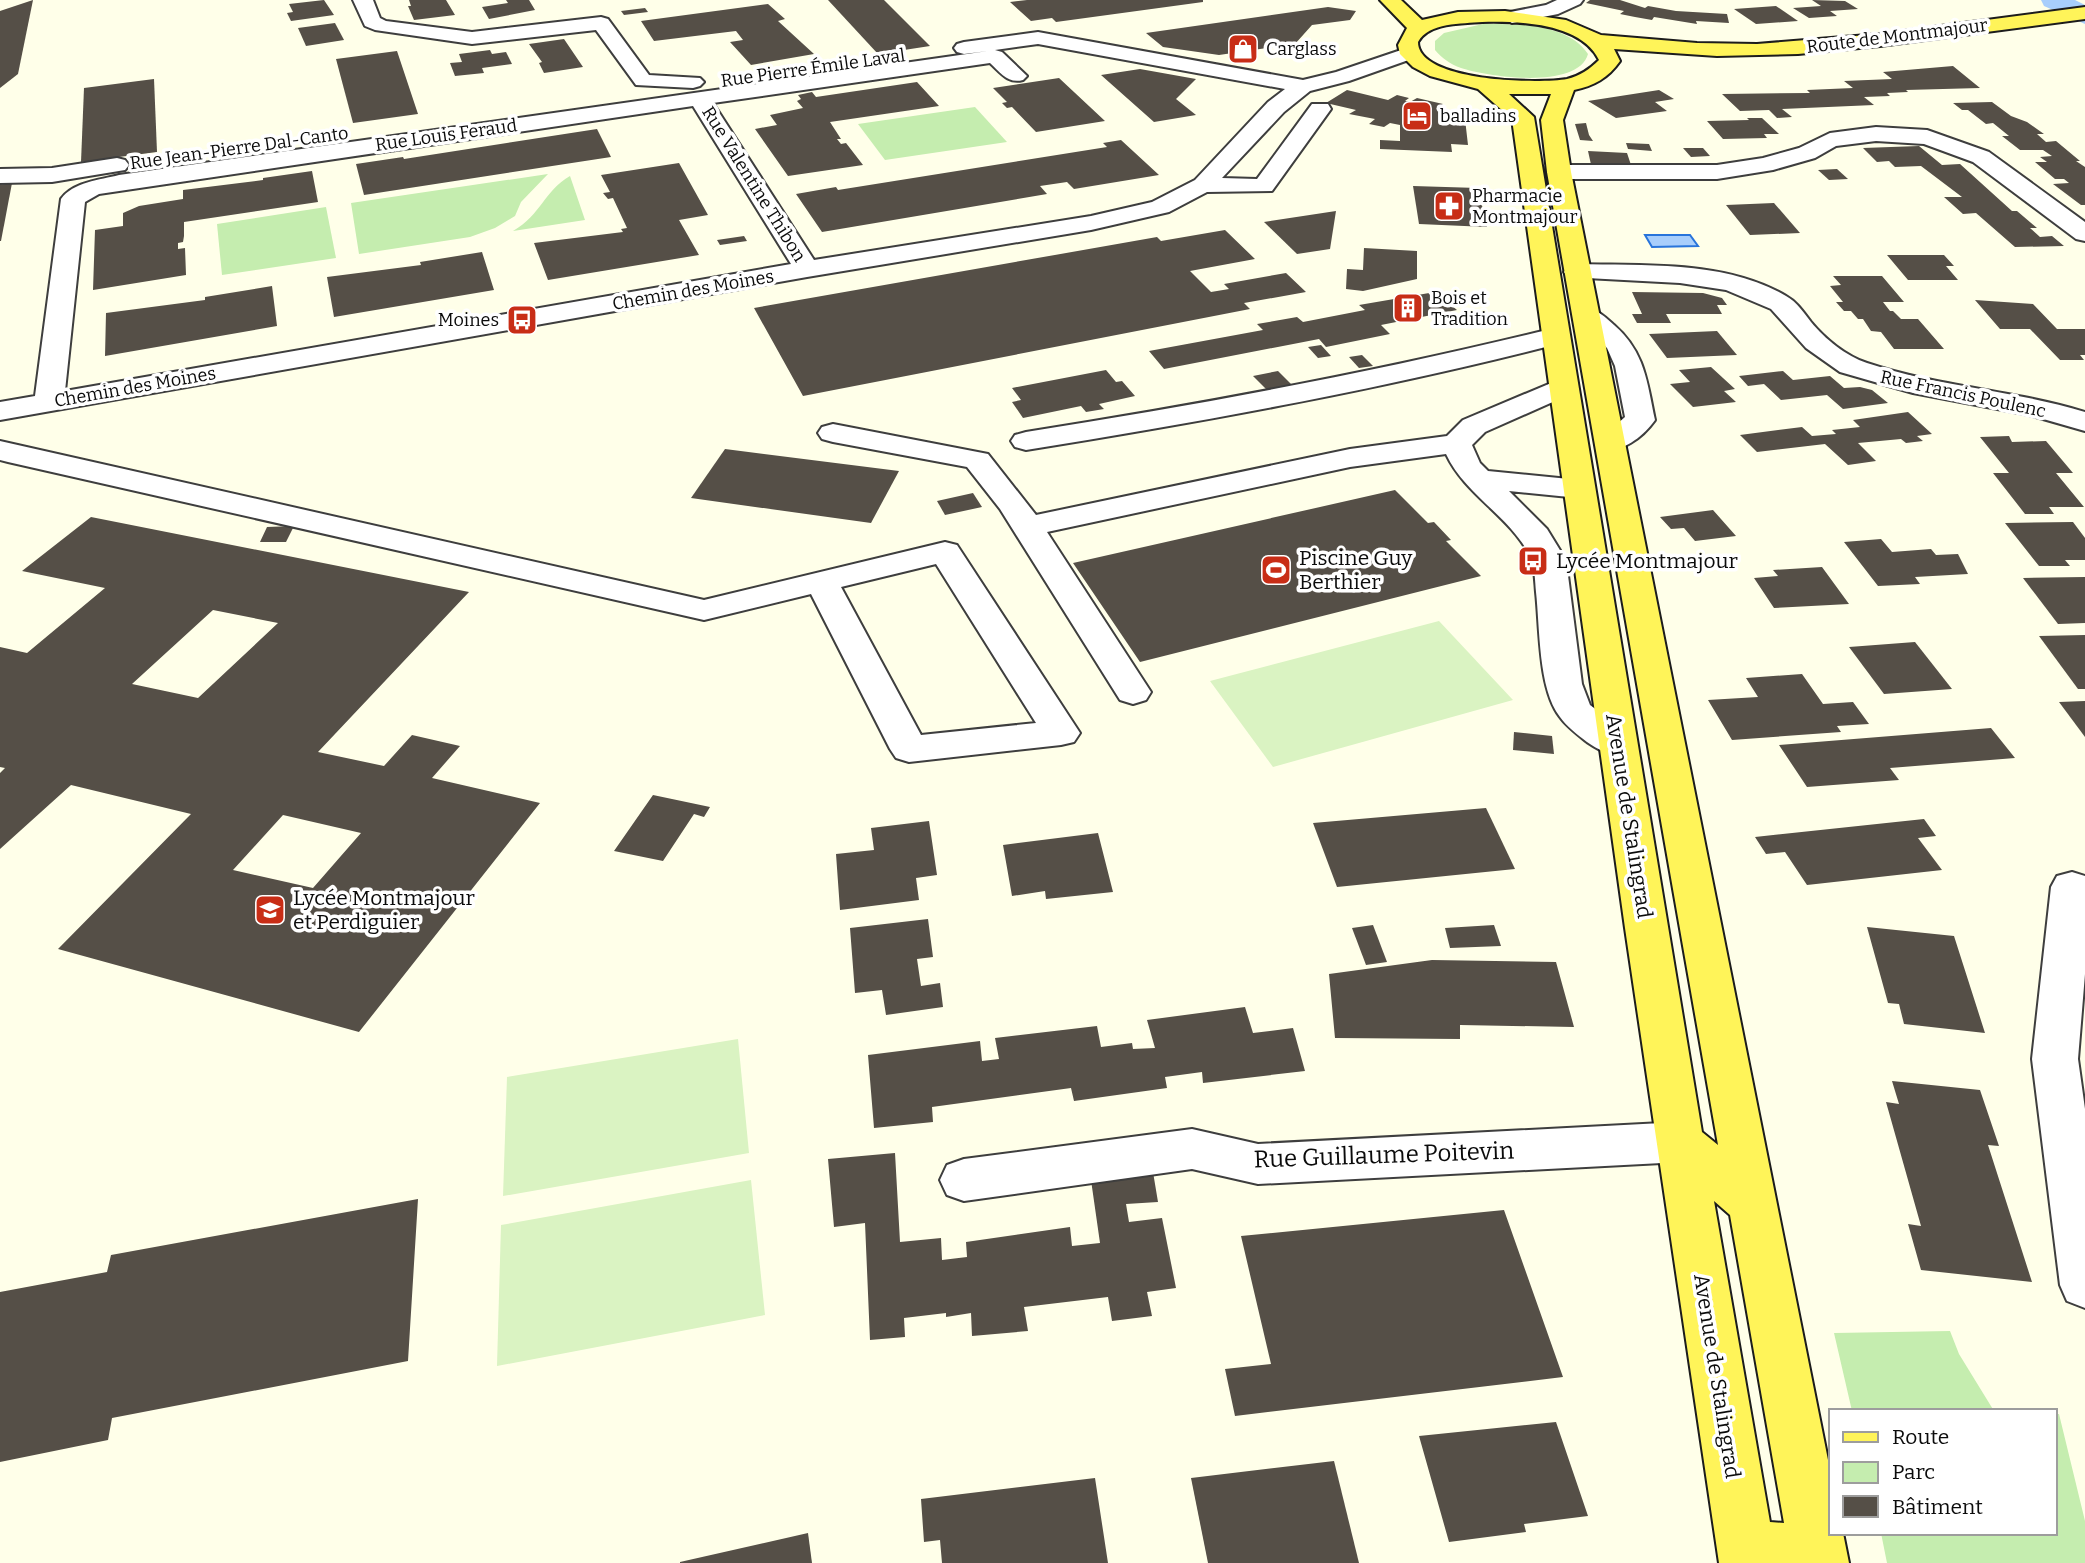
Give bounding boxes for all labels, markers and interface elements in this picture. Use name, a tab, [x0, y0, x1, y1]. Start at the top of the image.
street label: Route de Montmajour	[1805, 14, 1989, 58]
shop icon: Carglass	[1226, 32, 1260, 66]
place label: Carglass	[1266, 38, 1337, 60]
street label: Rue Pierre Émile Laval	[719, 43, 907, 92]
hotel icon: balladins	[1400, 99, 1434, 133]
street label: Rue Valentine Thibon	[697, 102, 811, 266]
place label: balladins	[1440, 105, 1516, 127]
street label: Rue Louis Feraud	[374, 114, 519, 156]
street label: Rue Jean-Pierre Dal-Canto	[128, 122, 350, 174]
place label: Pharmacie Montmajour	[1472, 185, 1577, 228]
pharmacy icon: Pharmacie Montmajour	[1432, 189, 1466, 223]
street label: Chemin des Moines	[610, 265, 776, 315]
place label: Bois et Tradition	[1431, 287, 1509, 330]
building icon: Bois et Tradition	[1391, 291, 1425, 325]
bus stop icon: Moines	[505, 303, 539, 337]
place label: Moines	[438, 309, 499, 331]
street label: Chemin des Moines	[52, 362, 218, 412]
street label: Rue Francis Poulenc	[1878, 366, 2048, 422]
bus stop icon: Lycée Montmajour	[1516, 544, 1550, 578]
place label: Piscine Guy Berthier	[1299, 545, 1413, 595]
place label: Lycée Montmajour	[1556, 548, 1738, 574]
sports icon: Piscine Guy Berthier	[1259, 553, 1293, 587]
street label: Avenue de Stalingrad	[1600, 712, 1658, 920]
place label: Lycée Montmajour et Perdiguier	[293, 885, 475, 935]
school or university icon: Lycée Montmajour et Perdiguier	[253, 893, 287, 927]
street label: Rue Guillaume Poitevin	[1253, 1136, 1515, 1174]
street label: Avenue de Stalingrad	[1688, 1272, 1746, 1480]
legend	[1829, 1409, 2057, 1535]
text: Route	[1892, 1424, 1949, 1450]
text: Parc	[1892, 1459, 1935, 1485]
text: Bâtiment	[1892, 1494, 1983, 1520]

